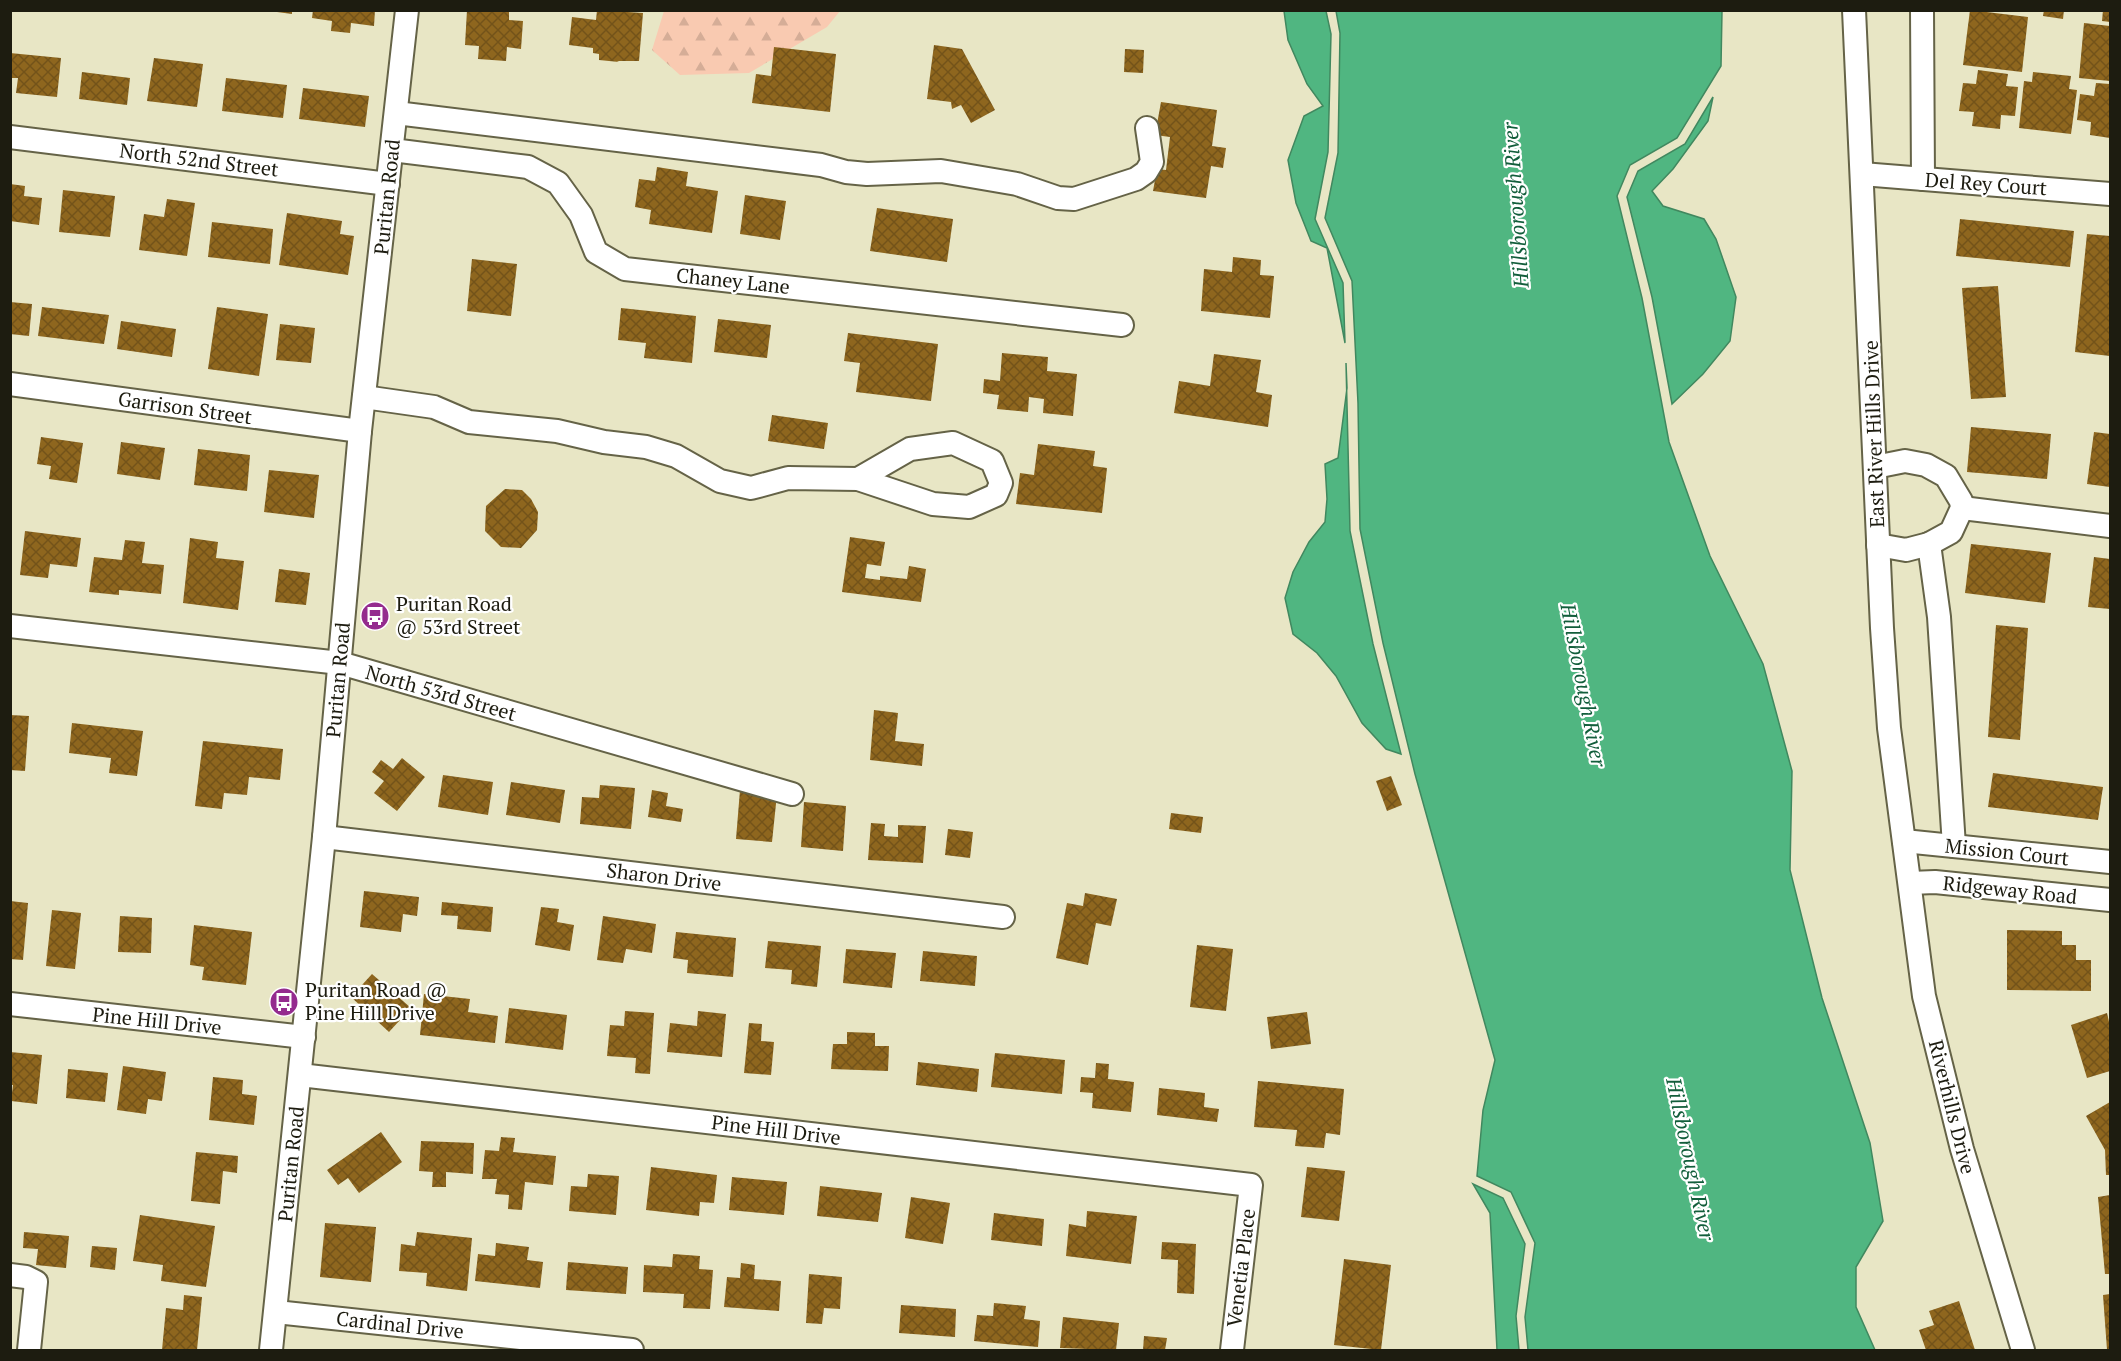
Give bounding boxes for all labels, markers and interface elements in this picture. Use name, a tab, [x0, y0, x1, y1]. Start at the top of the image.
water label: Hillsborough River	[1495, 121, 1535, 290]
street label: North 52nd Street	[118, 136, 281, 183]
street label: Puritan Road	[367, 138, 406, 256]
street label: Del Rey Court	[1924, 166, 2048, 201]
street label: Chaney Lane	[675, 261, 791, 300]
street label: East River Hills Drive	[1857, 340, 1890, 528]
street label: Garrison Street	[116, 385, 254, 430]
place label: Puritan Road @ 53rd Street	[396, 590, 521, 640]
bus stop icon: Puritan Road @ 53rd Street	[359, 600, 391, 632]
water label: Hillsborough River	[1554, 600, 1614, 770]
street label: Puritan Road	[319, 621, 356, 739]
street label: North 53rd Street	[363, 658, 520, 727]
street label: Mission Court	[1944, 832, 2071, 871]
street label: Sharon Drive	[605, 856, 723, 897]
street label: Ridgeway Road	[1942, 869, 2078, 910]
place label: Puritan Road @ Pine Hill Drive	[305, 976, 447, 1026]
bus stop icon: Puritan Road @ Pine Hill Drive	[268, 986, 300, 1018]
street label: Pine Hill Drive	[91, 1000, 223, 1041]
street label: Riverhills Drive	[1923, 1037, 1982, 1177]
water label: Hillsborough River	[1660, 1074, 1722, 1244]
street label: Puritan Road	[271, 1105, 310, 1223]
street label: Pine Hill Drive	[710, 1108, 842, 1151]
street label: Venetia Place	[1220, 1207, 1261, 1329]
street label: Cardinal Drive	[335, 1304, 465, 1345]

